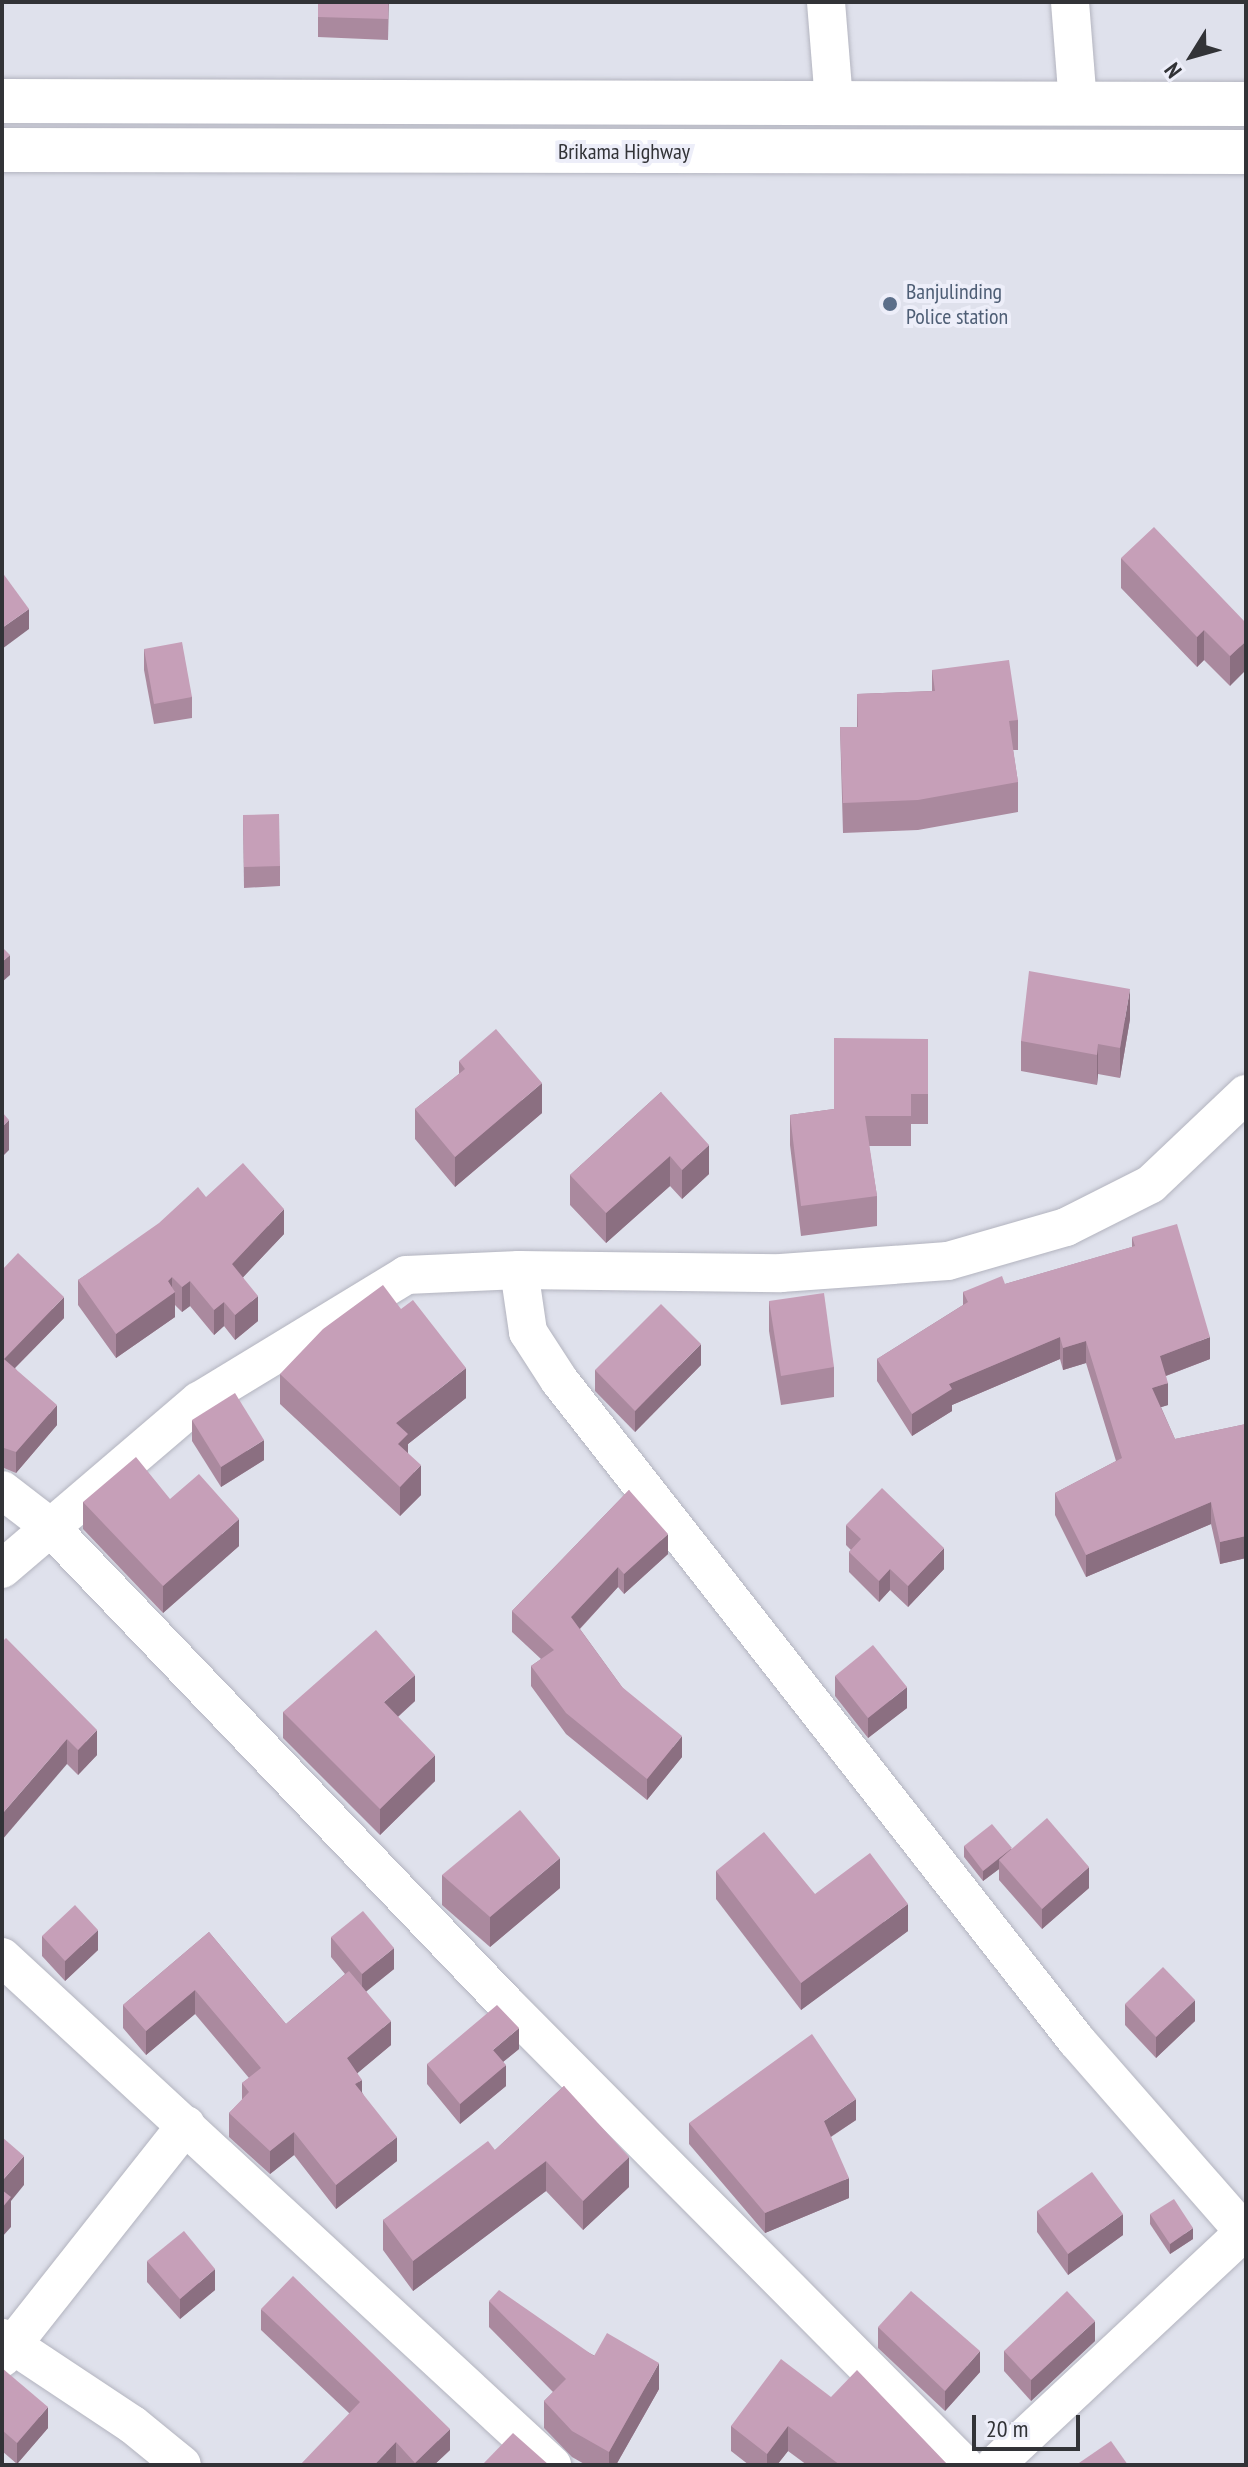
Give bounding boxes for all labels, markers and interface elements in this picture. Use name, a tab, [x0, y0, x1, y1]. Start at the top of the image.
north arrow	[1152, 16, 1232, 96]
text: N	[1158, 57, 1188, 84]
street label: Brikama Highway	[558, 139, 690, 165]
place label: Banjulinding Police station	[906, 278, 1008, 330]
marker: Banjulinding Police station	[881, 295, 899, 313]
scale bar	[976, 2399, 1084, 2449]
text: 20 m	[986, 2413, 1028, 2444]

